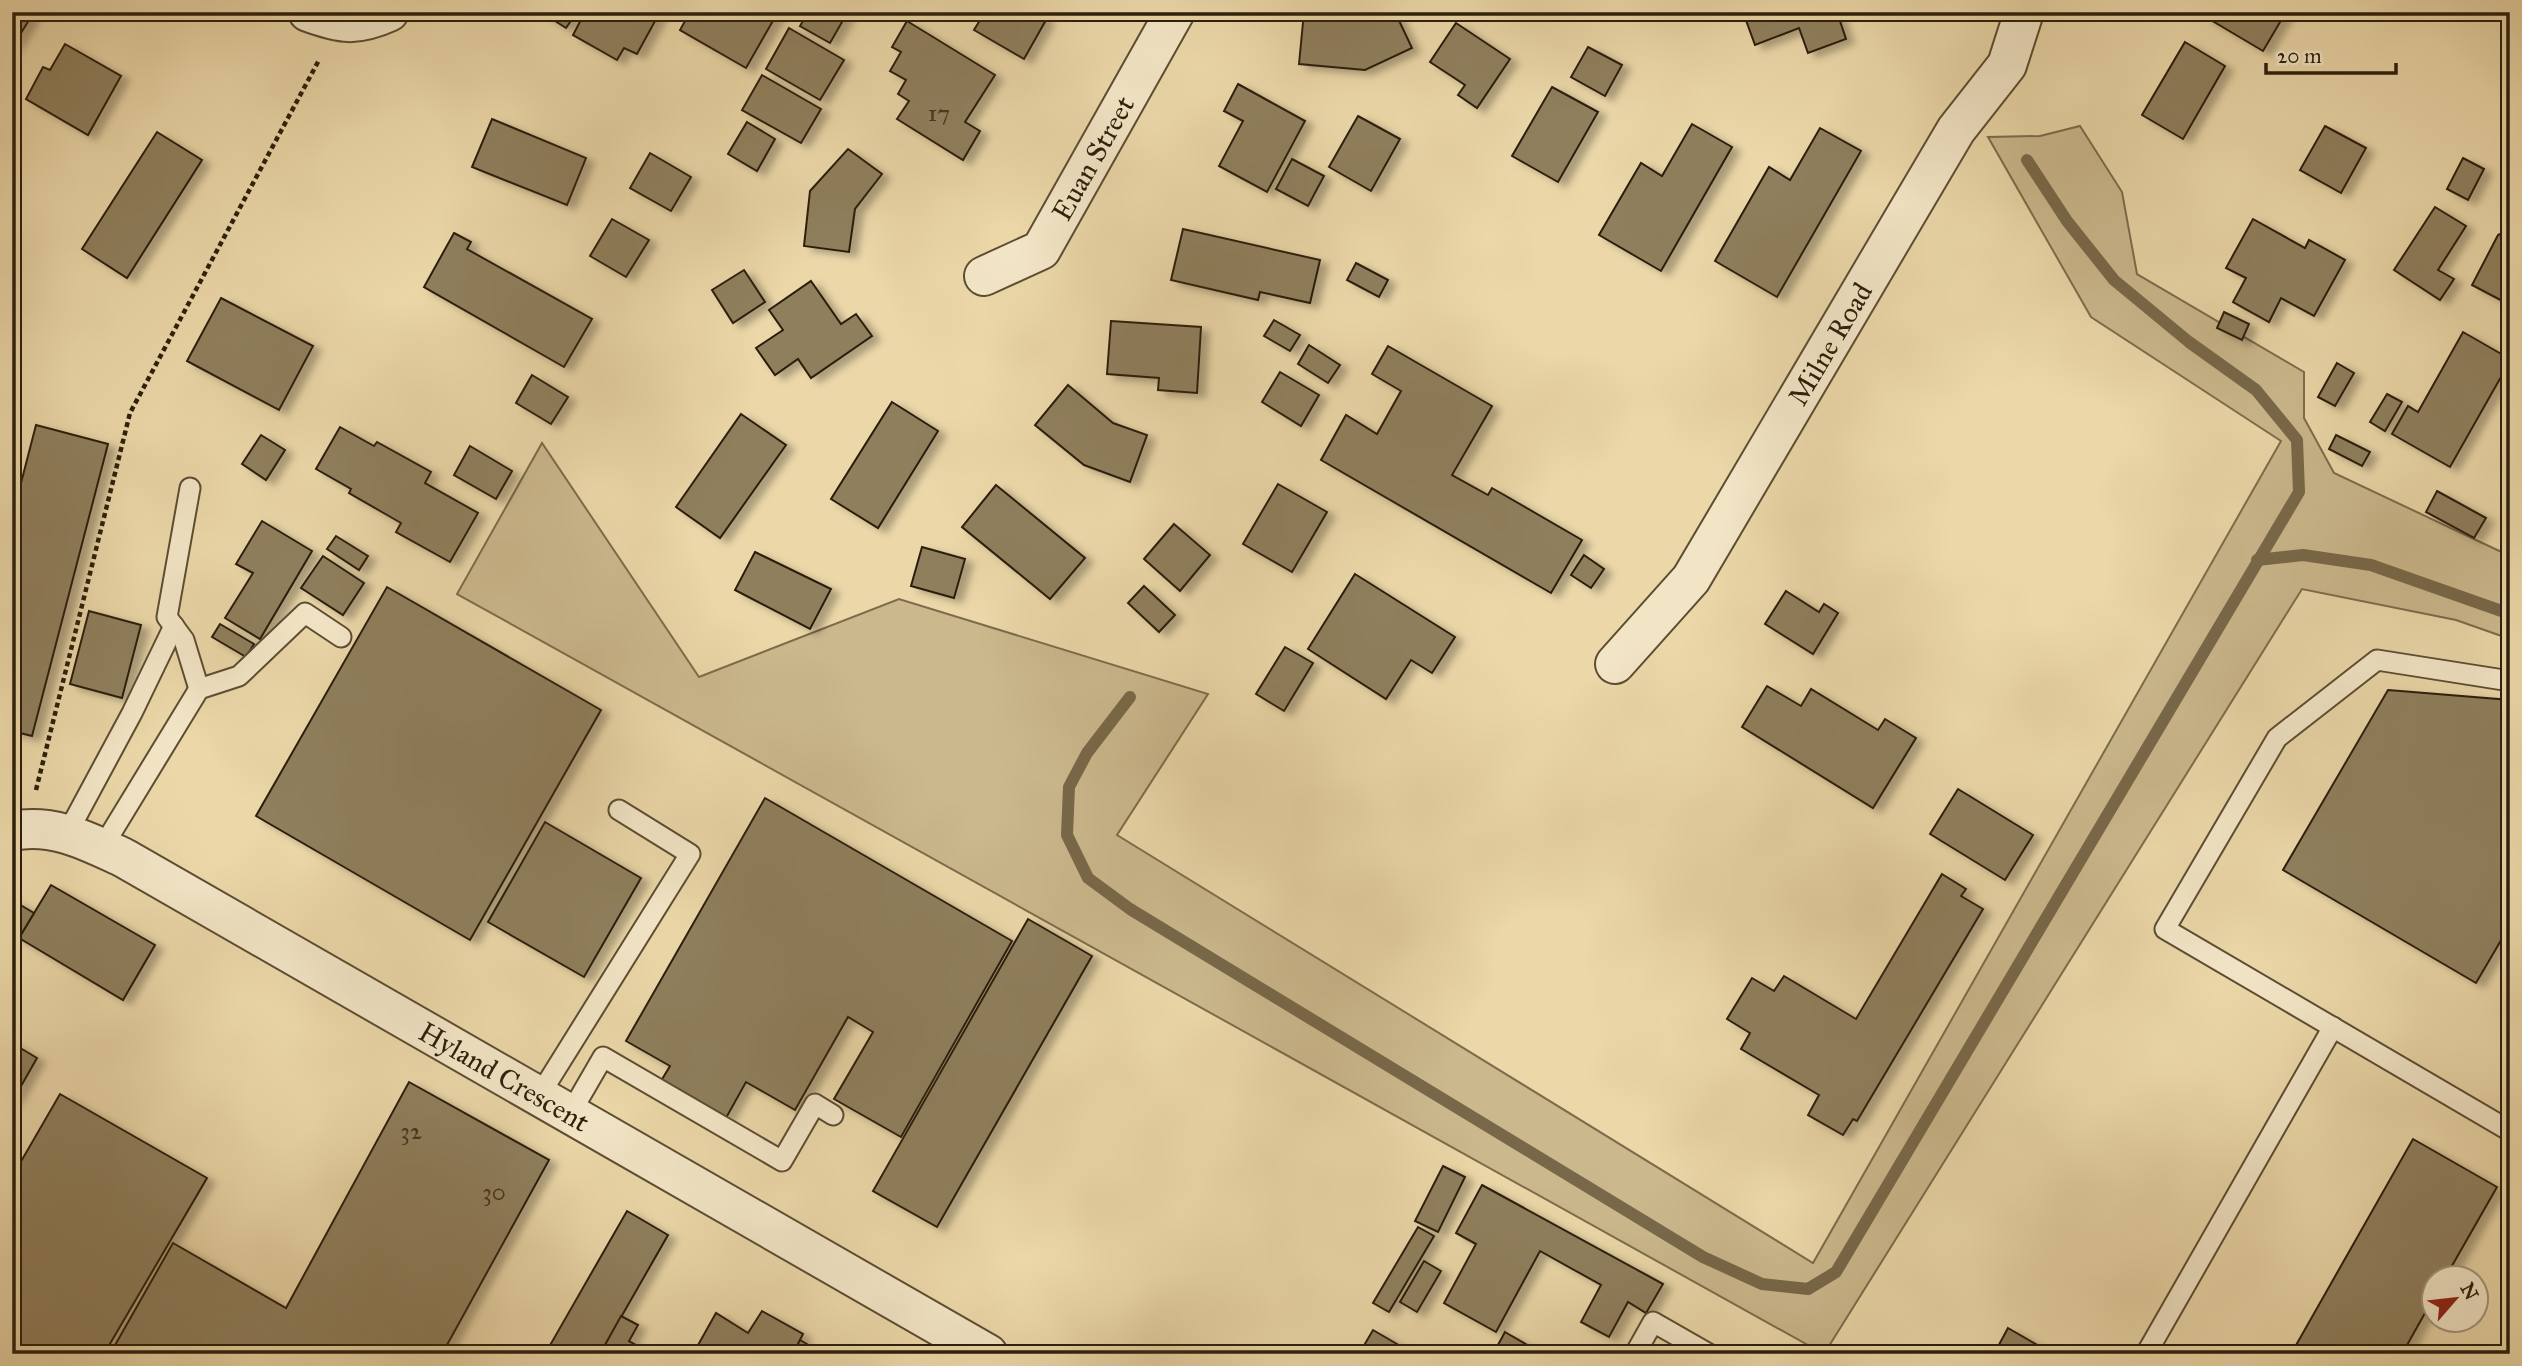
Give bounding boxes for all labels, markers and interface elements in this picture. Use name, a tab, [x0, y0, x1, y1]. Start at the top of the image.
scale bar	[2266, 32, 2396, 76]
text: 20 m	[2277, 43, 2322, 69]
street label: Euan Street	[1044, 90, 1142, 227]
house number: 17	[928, 98, 950, 128]
street label: Milne Road	[1780, 276, 1880, 412]
street label: Hyland Crescent	[413, 1014, 596, 1139]
house number: 32	[400, 1116, 422, 1146]
house number: 30	[482, 1177, 506, 1207]
north arrow	[2420, 1264, 2490, 1334]
text: N	[2456, 1279, 2484, 1304]

